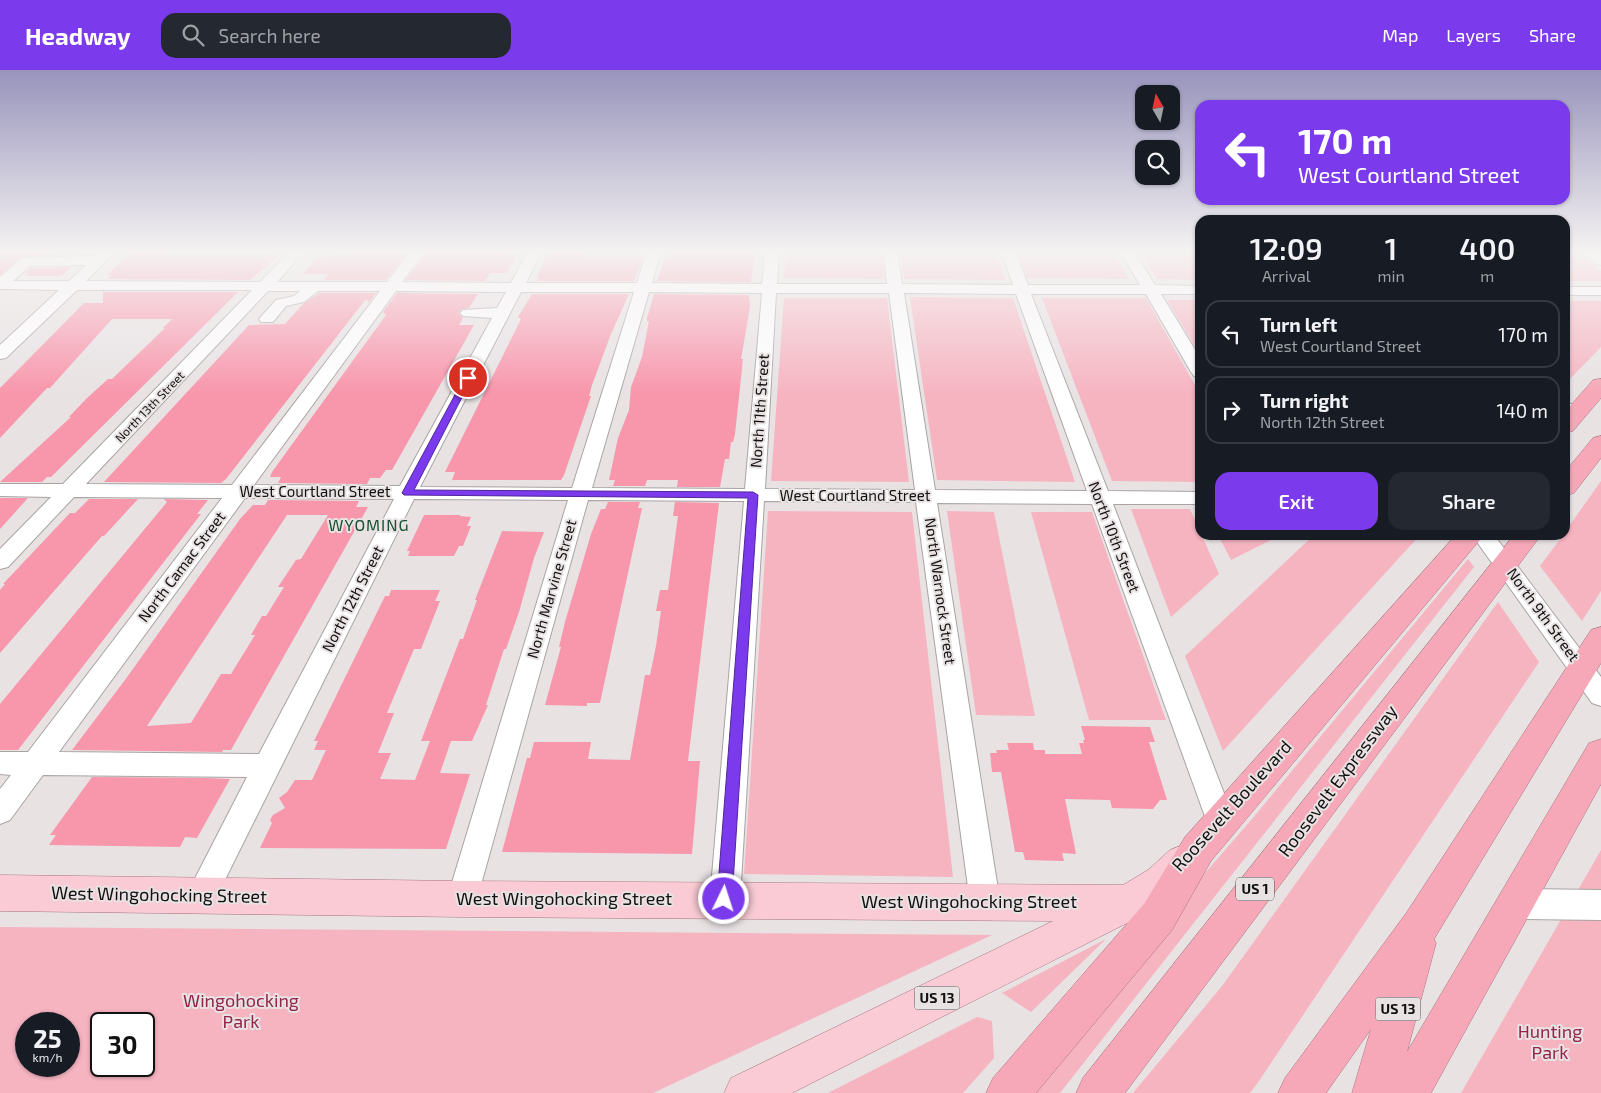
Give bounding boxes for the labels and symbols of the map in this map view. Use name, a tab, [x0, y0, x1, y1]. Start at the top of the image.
north arrow	[1135, 85, 1180, 130]
street label: North 11th Street	[746, 353, 772, 469]
pin	[447, 357, 489, 399]
street label: North 13th Street	[112, 368, 187, 445]
street label: North 10th Street	[1085, 479, 1144, 595]
street label: West Courtland Street	[239, 482, 391, 500]
street label: West Courtland Street	[779, 486, 931, 504]
street label: North Camac Street	[134, 507, 229, 625]
district label: WYOMING	[328, 515, 410, 534]
street label: North Warnock Street	[922, 516, 960, 666]
street label: North Marvine Street	[523, 517, 580, 660]
street label: North 12th Street	[318, 542, 387, 655]
street label: North 9th Street	[1504, 564, 1584, 665]
street label: Roosevelt Expressway	[1273, 700, 1402, 861]
street label: Roosevelt Boulevard	[1167, 735, 1296, 875]
position arrow	[697, 872, 749, 924]
road number: US 1	[1236, 878, 1274, 901]
street label: West Wingohocking Street	[51, 881, 267, 907]
street label: West Wingohocking Street	[456, 887, 672, 909]
street label: West Wingohocking Street	[861, 890, 1077, 912]
road number: US 13	[914, 986, 960, 1010]
park label: Wingohocking Park	[183, 989, 299, 1032]
road number: US 13	[1376, 998, 1420, 1021]
speed limit sign: 30	[90, 1012, 155, 1077]
park label: Hunting Park	[1518, 1020, 1582, 1063]

